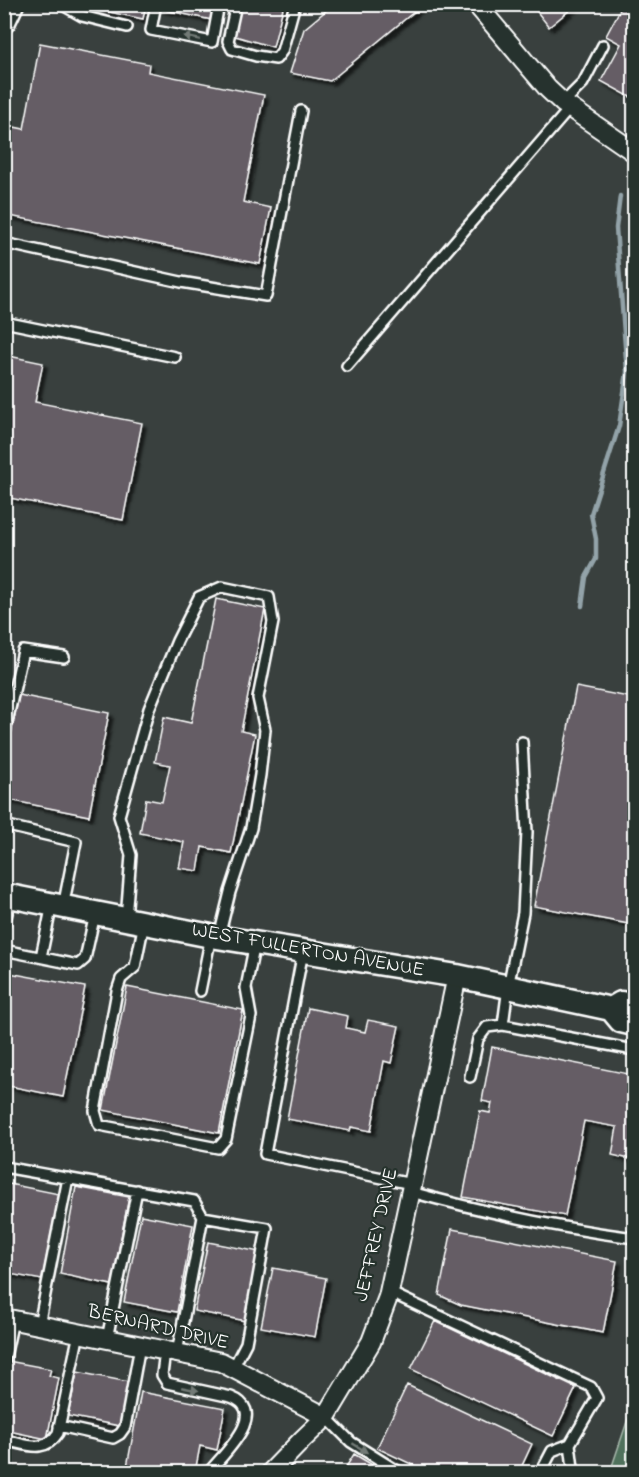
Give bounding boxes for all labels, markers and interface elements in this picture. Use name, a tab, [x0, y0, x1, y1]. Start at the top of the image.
one-way arrow	[182, 33, 201, 42]
street label: WEST FULLERTON AVENUE	[189, 916, 427, 986]
street label: JEFFREY DRIVE	[348, 1166, 406, 1304]
street label: BERNARD DRIVE	[84, 1297, 231, 1358]
one-way arrow	[181, 1385, 200, 1394]
one-way arrow	[352, 1443, 368, 1454]

